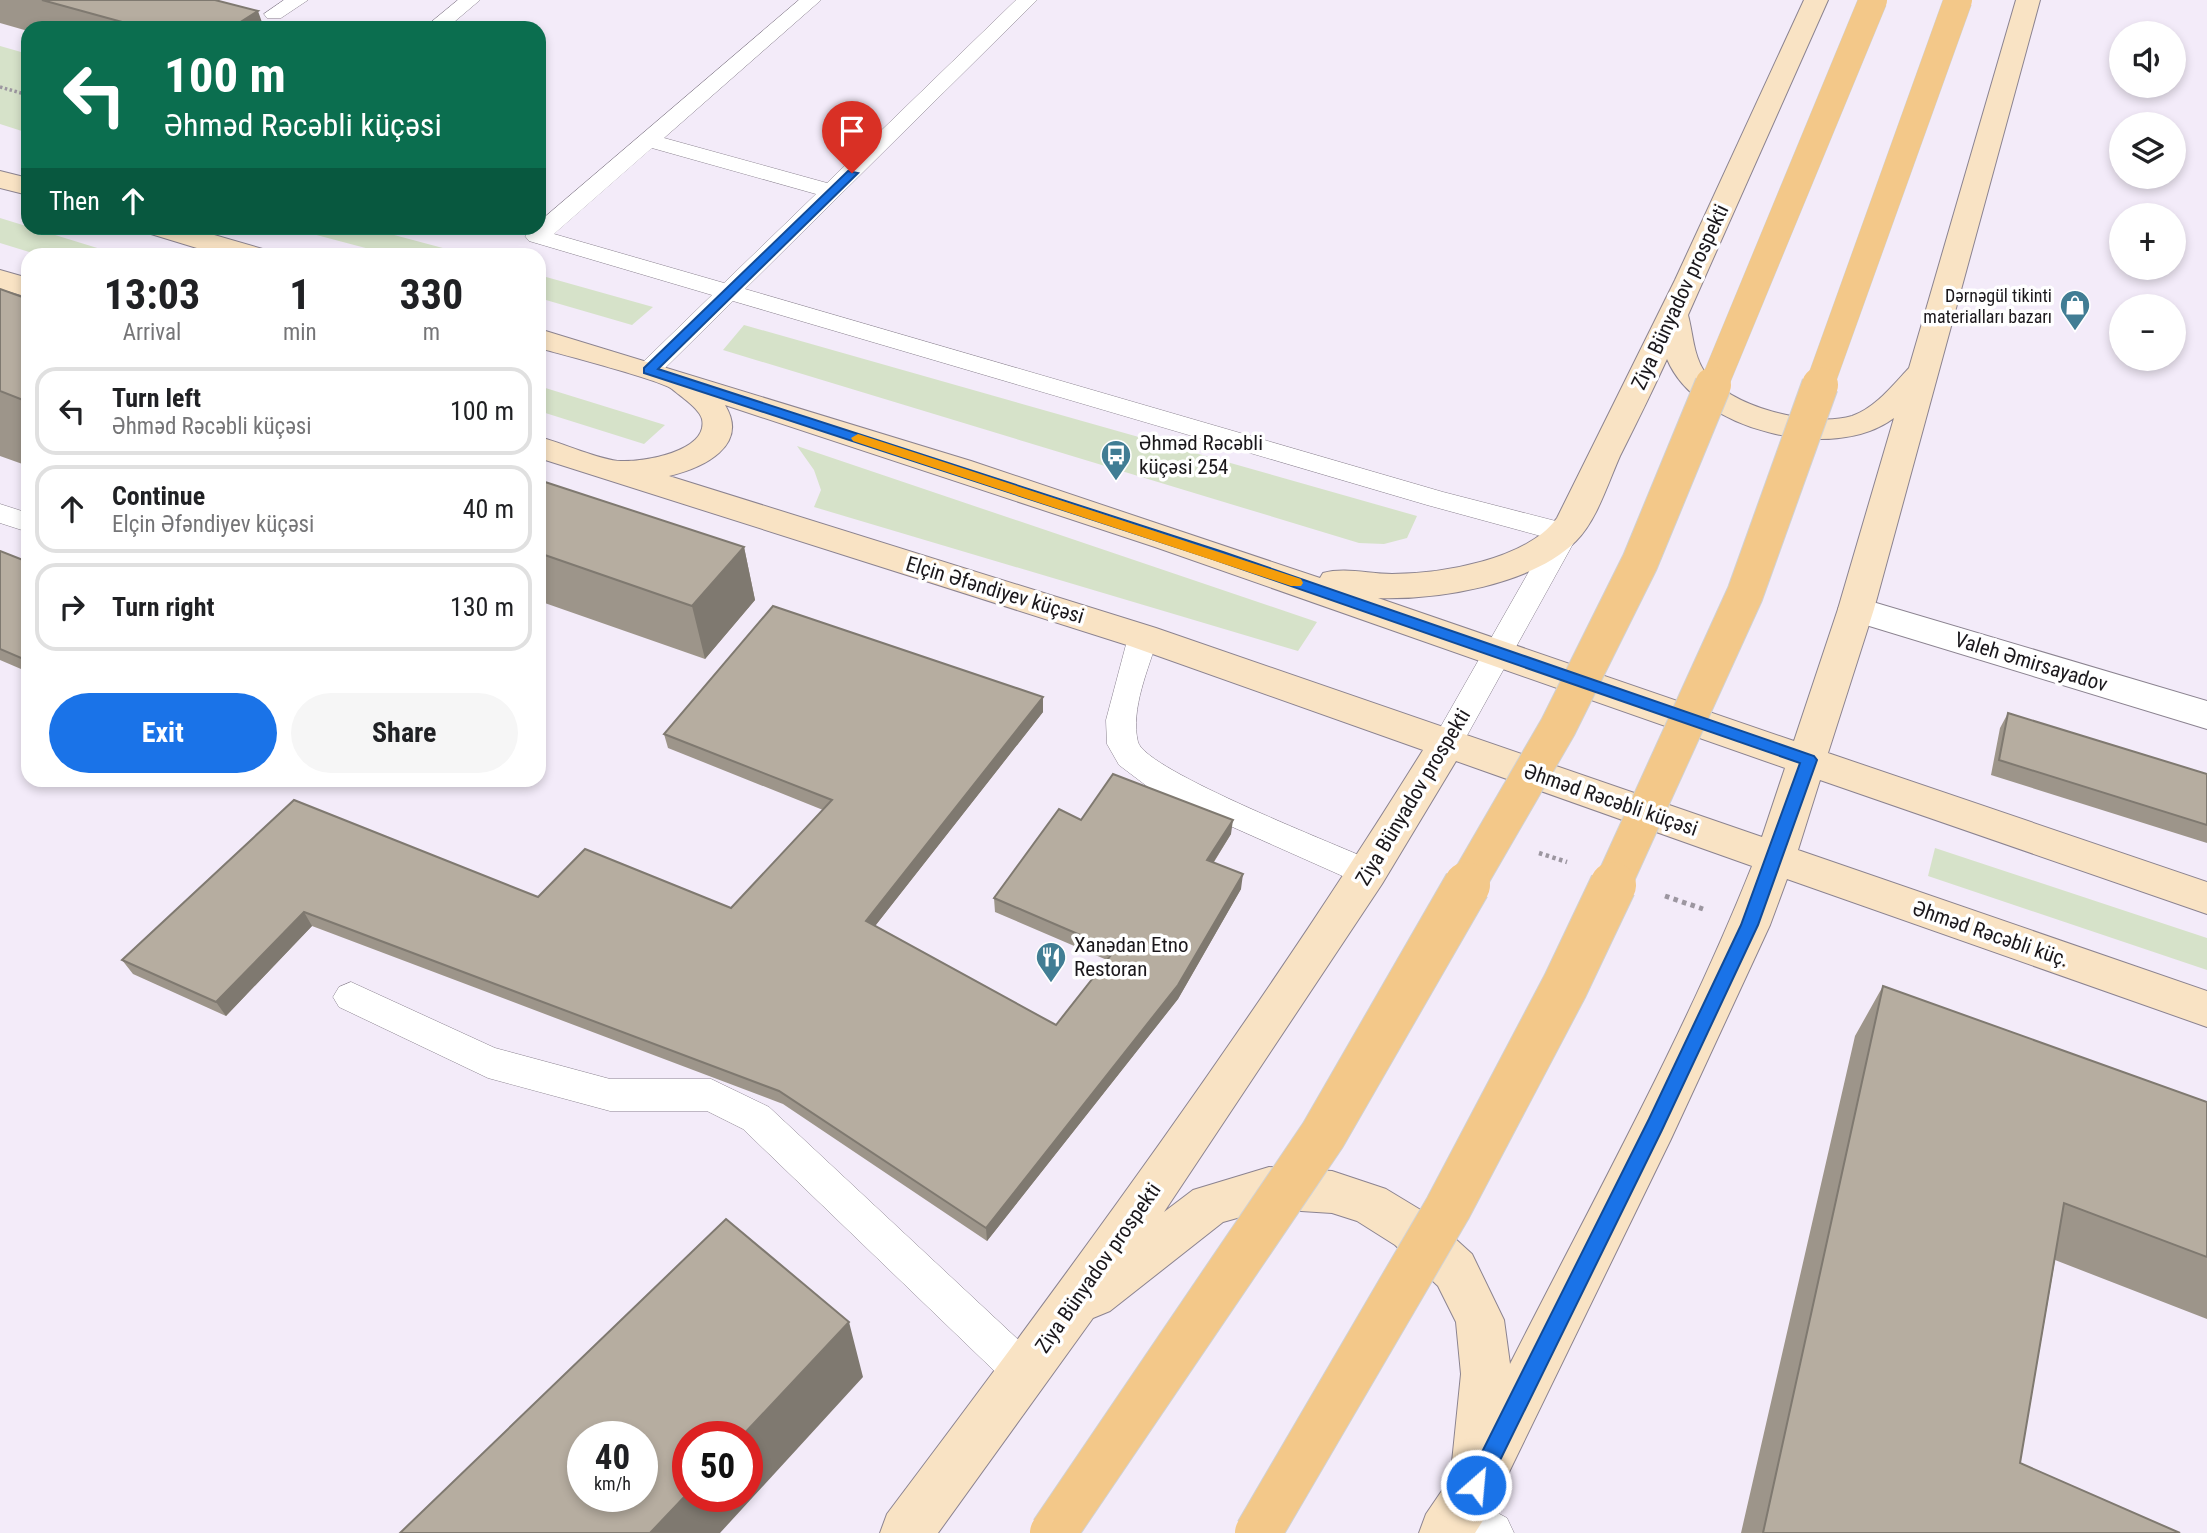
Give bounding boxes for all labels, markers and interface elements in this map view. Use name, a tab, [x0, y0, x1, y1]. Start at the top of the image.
map controls	[2109, 21, 2186, 371]
button: sound	[2109, 21, 2186, 98]
text: 100 m	[164, 47, 286, 104]
icon: left	[49, 49, 140, 140]
pin	[822, 101, 882, 173]
text: Əhməd Rəcəbli küçəsi	[164, 106, 442, 144]
icon: arrive	[833, 112, 871, 150]
button: layers	[2109, 112, 2186, 189]
icon: ahead	[114, 182, 152, 220]
text: Then	[49, 186, 100, 216]
street label: Ziya Bünyadov prospekti	[1627, 201, 1733, 393]
button: +	[2109, 203, 2186, 280]
text: 13:03	[104, 270, 200, 319]
text: 1	[289, 270, 310, 319]
text: 330	[399, 270, 463, 319]
place label: Dərnəgül tikinti materialları bazarı	[1923, 285, 2052, 327]
shop icon: Dərnəgül tikinti materialları bazarı	[2058, 288, 2092, 332]
button: −	[2109, 294, 2186, 371]
text: Arrival	[123, 319, 181, 346]
text: min	[283, 319, 317, 346]
text: m	[423, 319, 440, 346]
text: Turn left	[112, 383, 201, 413]
icon: left	[53, 392, 91, 430]
text: 100 m	[450, 396, 514, 426]
text: Əhməd Rəcəbli küçəsi	[112, 413, 312, 440]
place label: Əhməd Rəcəbli küçəsi 254	[1139, 431, 1263, 479]
bus stop icon: Əhməd Rəcəbli küçəsi 254	[1099, 438, 1133, 482]
text: Continue	[112, 481, 205, 511]
icon: ahead	[53, 490, 91, 528]
text: 40 m	[463, 494, 514, 524]
text: Elçin Əfəndiyev küçəsi	[112, 511, 314, 538]
street label: Elçin Əfəndiyev küçəsi	[903, 552, 1087, 628]
icon: right	[53, 588, 91, 626]
text: Turn right	[112, 592, 214, 622]
text: 130 m	[450, 592, 514, 622]
street label: Valeh Əmirsayadov	[1952, 627, 2110, 697]
button: Exit	[49, 693, 277, 773]
button: Share	[291, 693, 518, 773]
street label: Ziya Bünyadov prospekti	[1351, 704, 1475, 890]
street label: Əhməd Rəcəbli küçəsi	[1521, 759, 1701, 841]
street label: Əhməd Rəcəbli küç.	[1910, 896, 2072, 972]
place label: Xanədan Etno Restoran	[1074, 933, 1188, 981]
restaurant icon: Xanədan Etno Restoran	[1034, 940, 1068, 984]
street label: Ziya Bünyadov prospekti	[1030, 1179, 1166, 1357]
speed limit sign: 50	[672, 1421, 763, 1512]
text: 40	[595, 1437, 630, 1478]
position arrow	[1439, 1448, 1513, 1522]
text: km/h	[594, 1473, 631, 1494]

